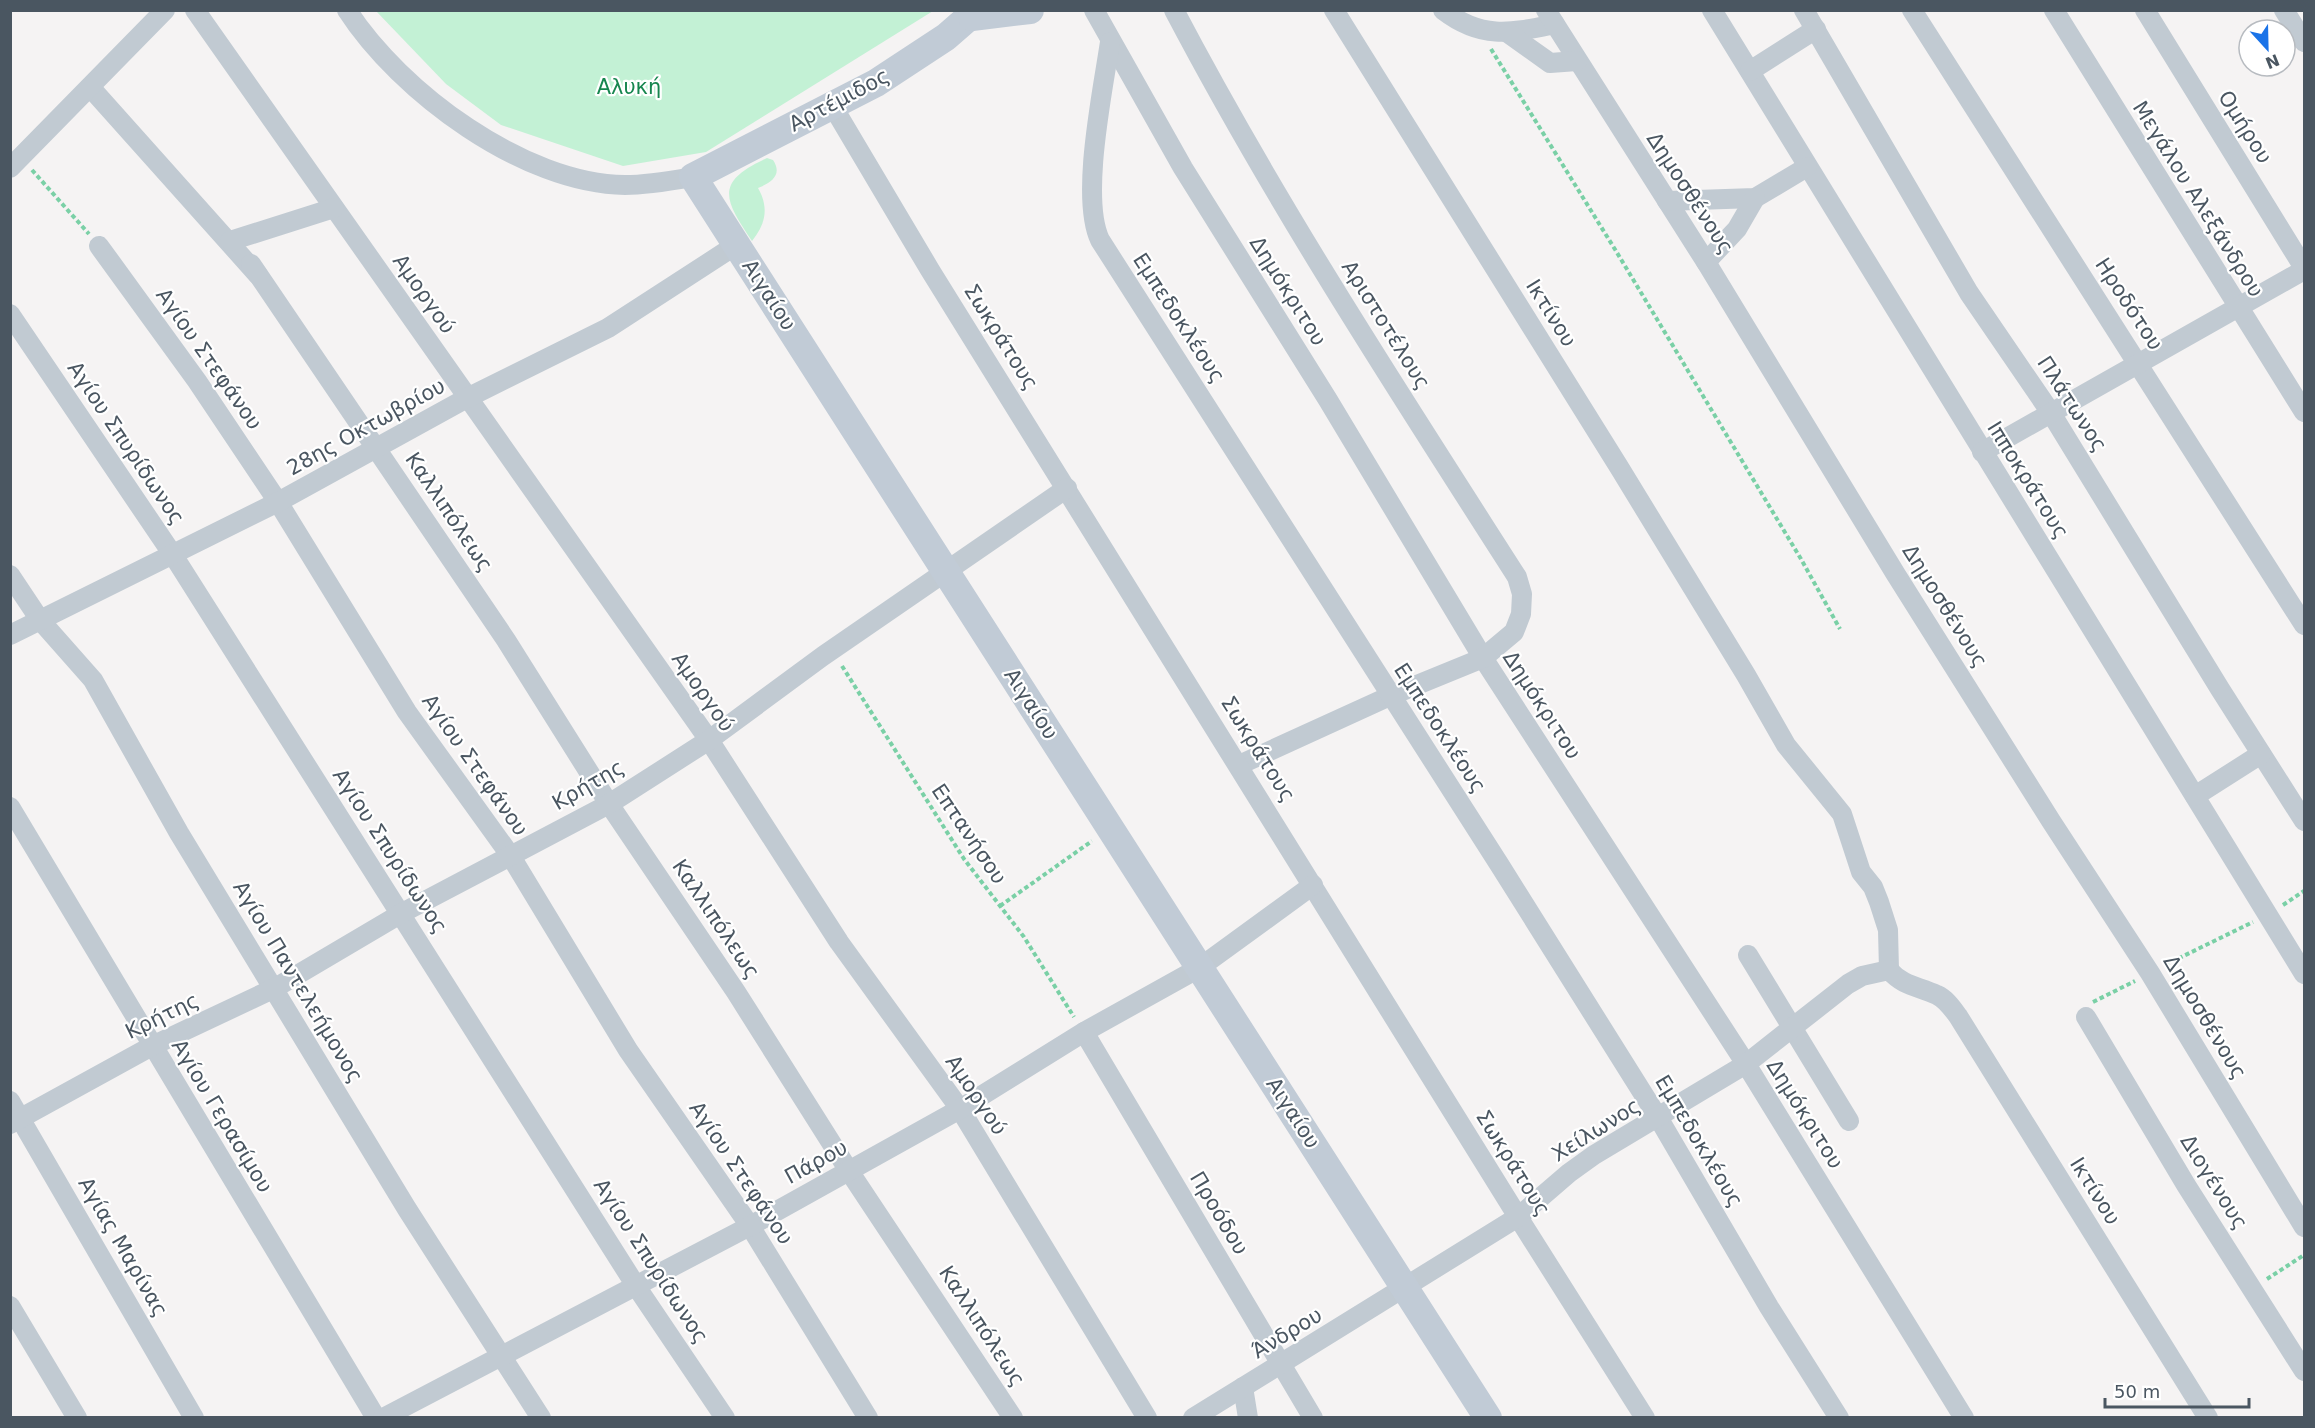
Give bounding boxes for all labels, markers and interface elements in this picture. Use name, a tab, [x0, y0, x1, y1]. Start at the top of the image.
north arrow	[2237, 18, 2297, 78]
text: N	[2263, 50, 2282, 73]
street label: Αρτέμιδος	[785, 64, 893, 136]
park label: Αλυκή	[597, 75, 661, 99]
street label: Ομήρου	[2213, 86, 2277, 168]
street label: Μεγάλου Αλεξάνδρου	[2128, 97, 2268, 301]
street label: Δημοσθένους	[1642, 128, 1738, 258]
street label: Δημόκριτου	[1245, 232, 1331, 350]
street label: Εμπεδοκλέους	[1128, 249, 1230, 387]
street label: Αμοργού	[388, 250, 460, 338]
street label: Ηροδότου	[2090, 253, 2168, 355]
street label: Αιγαίου	[737, 255, 801, 335]
street label: Αριστοτέλους	[1337, 256, 1435, 394]
street label: Ικτίνου	[1521, 275, 1581, 351]
street label: Σωκράτους	[959, 280, 1043, 394]
street label: Αγίου Στεφάνου	[151, 284, 267, 434]
street label: Πλάτωνος	[2032, 352, 2112, 456]
street label: Αγίου Σπυρίδωνος	[63, 357, 189, 529]
street label: 28ης Οκτωβρίου	[283, 374, 449, 480]
street label: Ιπποκράτους	[1982, 417, 2074, 543]
street label: Καλλιπόλεως	[400, 448, 498, 576]
street label: Δημοσθένους	[1898, 540, 1992, 672]
street label: Δημόκριτου	[1498, 646, 1586, 764]
street label: Αμοργού	[667, 648, 739, 736]
street label: Εμπεδοκλέους	[1389, 659, 1491, 797]
street label: Αιγαίου	[999, 664, 1063, 744]
street label: Αγίου Στεφάνου	[417, 690, 533, 840]
street label: Σωκράτους	[1216, 692, 1300, 806]
street label: Κρήτης	[548, 755, 628, 815]
street label: Αγίου Σπυρίδωνος	[328, 764, 452, 938]
street label: Επτανήσου	[927, 779, 1011, 889]
street label: Καλλιπόλεως	[667, 855, 765, 983]
street label: Αγίου Παντελεήμονος	[228, 877, 368, 1087]
street label: Δημοσθένους	[2159, 951, 2251, 1083]
street label: Κρήτης	[121, 988, 203, 1044]
street label: Αγίου Γερασίμου	[167, 1035, 277, 1197]
street label: Αμοργού	[941, 1050, 1011, 1140]
street label: Δημόκριτου	[1762, 1055, 1848, 1173]
street label: Εμπεδοκλέους	[1650, 1071, 1748, 1211]
street label: Αιγαίου	[1261, 1073, 1325, 1153]
street label: Χείλωνος	[1547, 1093, 1645, 1167]
street label: Αγίου Στεφάνου	[684, 1097, 798, 1249]
street label: Σωκράτους	[1471, 1106, 1555, 1220]
street label: Διογένους	[2175, 1130, 2253, 1234]
street label: Πάρου	[780, 1135, 852, 1189]
street label: Ικτίνου	[2065, 1153, 2125, 1229]
street label: Προόδου	[1185, 1167, 1253, 1259]
street label: Αγίας Μαρίνας	[73, 1173, 173, 1321]
street label: Αγίου Σπυρίδωνος	[589, 1174, 713, 1348]
street label: Καλλιπόλεως	[934, 1261, 1030, 1391]
street label: Άνδρου	[1248, 1303, 1326, 1363]
scale bar	[2105, 1371, 2249, 1409]
text: 50 m	[2114, 1381, 2160, 1402]

